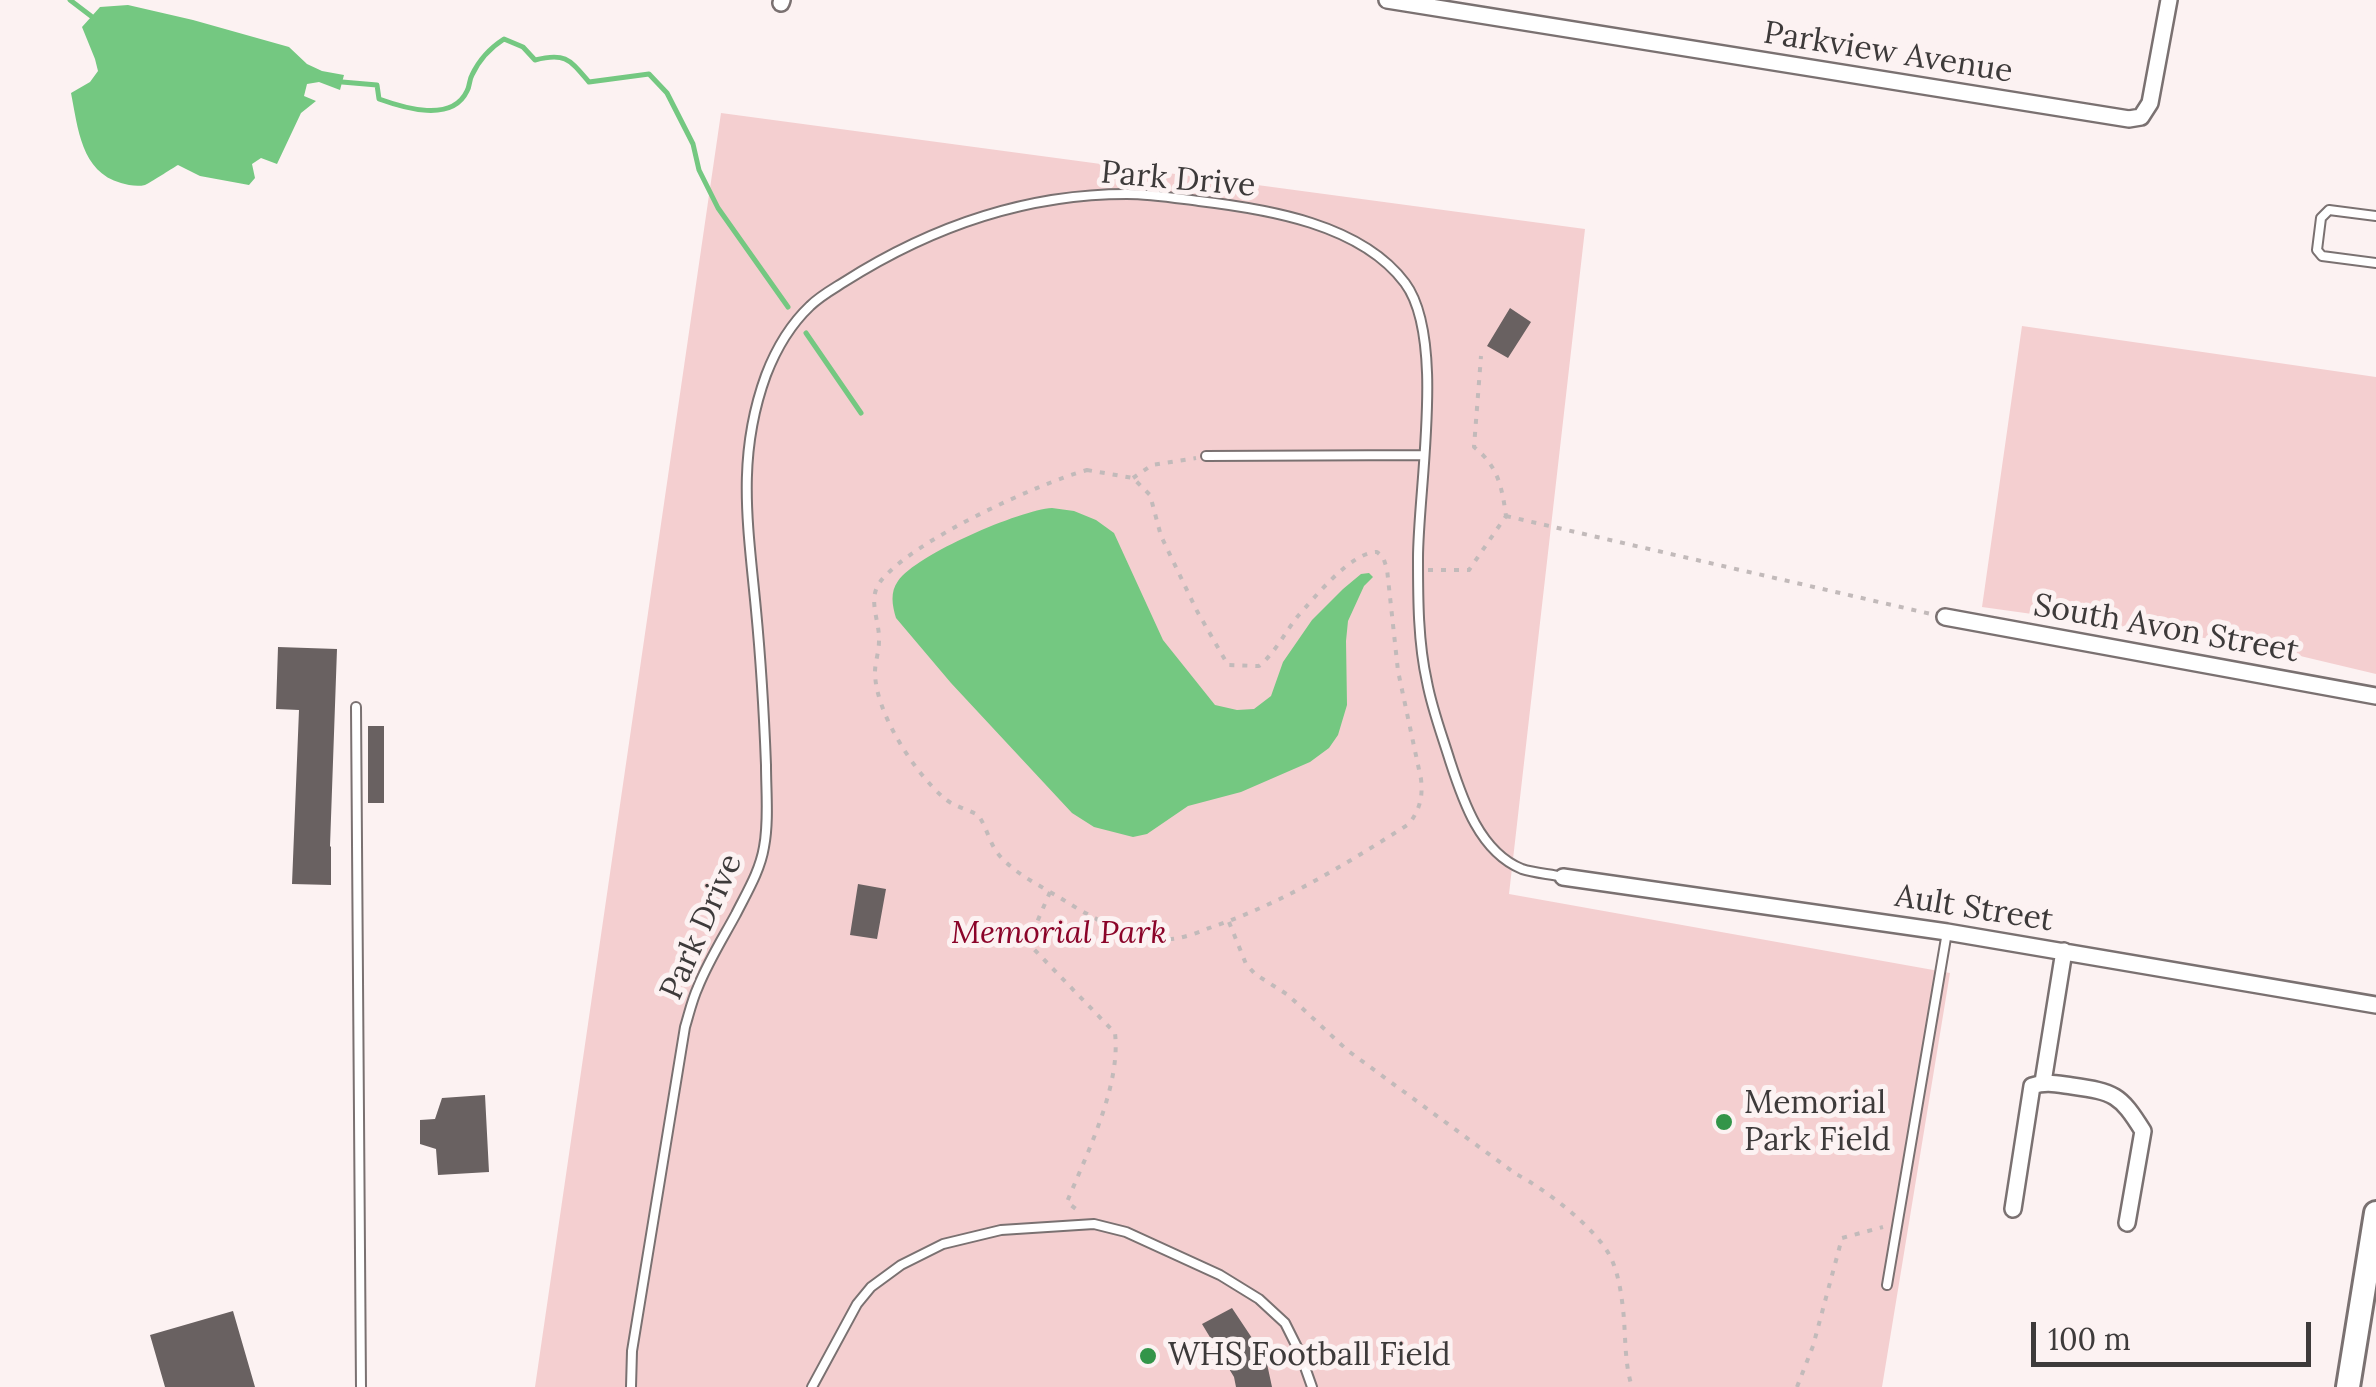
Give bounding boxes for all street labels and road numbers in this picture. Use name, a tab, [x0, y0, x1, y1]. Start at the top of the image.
street label: Parkview Avenue	[1761, 14, 2015, 92]
street label: Park Drive	[1099, 154, 1257, 206]
street label: South Avon Street	[2030, 587, 2302, 671]
street label: Park Drive	[653, 848, 751, 1006]
street label: Ault Street	[1892, 878, 2056, 940]

